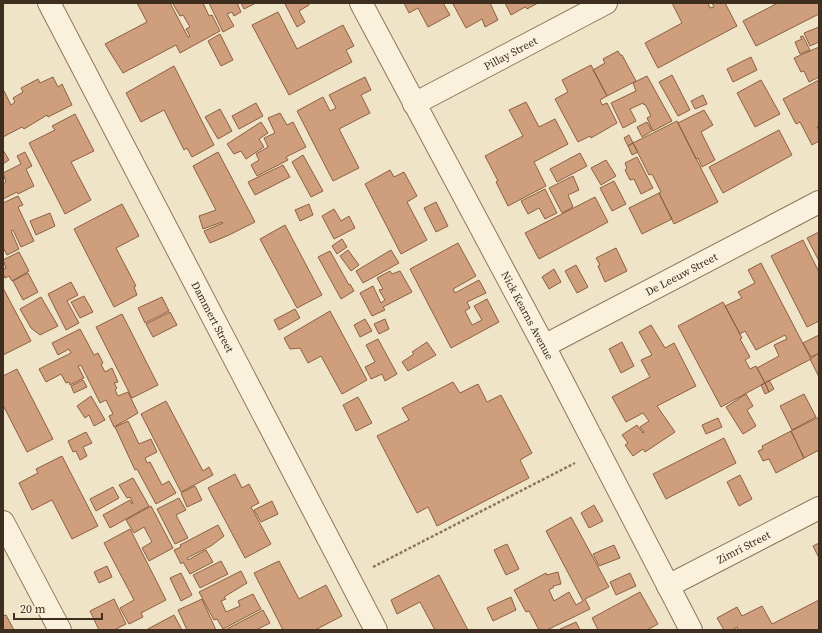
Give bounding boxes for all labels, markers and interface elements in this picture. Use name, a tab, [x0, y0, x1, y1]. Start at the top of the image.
street label: Pillay Street	[481, 33, 540, 74]
street label: De Leeuw Street	[643, 249, 721, 300]
street label: Nick Kearns Avenue	[497, 269, 557, 363]
street label: Dammert Street	[187, 279, 237, 356]
street label: Zimri Street	[714, 527, 773, 567]
scale bar	[14, 595, 102, 621]
text: 20 m	[20, 601, 46, 617]

